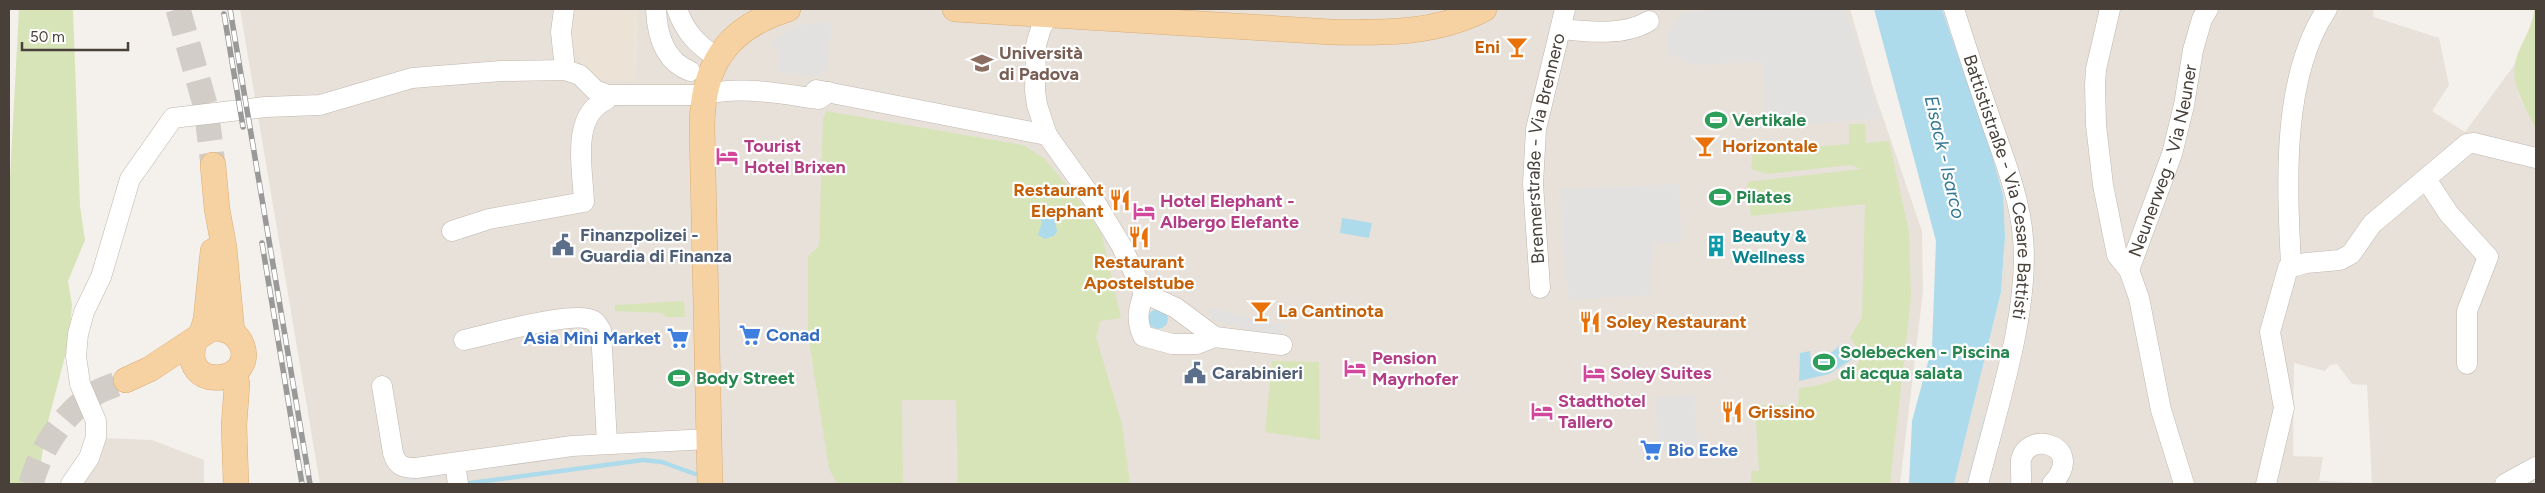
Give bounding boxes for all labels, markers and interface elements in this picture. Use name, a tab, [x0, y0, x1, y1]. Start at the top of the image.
scale bar	[22, 20, 129, 52]
text: 50 m	[30, 28, 65, 46]
street label: Brennerstraße - Via Brennero	[1522, 31, 1570, 265]
bar icon: Eni	[1504, 34, 1530, 60]
place label: Eni	[1474, 36, 1500, 58]
place label: Università di Padova	[999, 42, 1083, 85]
school or university icon: Università di Padova	[969, 50, 995, 76]
street label: Battististraße - Via Cesare Battisti	[1958, 52, 2035, 321]
street label: Neunerweg - Via Neuner	[2124, 63, 2201, 260]
water label: Eisack - Isarco	[1920, 93, 1970, 221]
sports icon: Vertikale	[1703, 107, 1729, 133]
place label: Vertikale	[1732, 109, 1806, 131]
bar icon: Horizontale	[1692, 133, 1718, 159]
place label: Tourist Hotel Brixen	[744, 135, 846, 178]
place label: Horizontale	[1722, 135, 1818, 157]
hotel icon: Tourist Hotel Brixen	[714, 143, 740, 169]
place label: Restaurant Elephant	[1013, 179, 1104, 222]
sports icon: Pilates	[1707, 184, 1733, 210]
place label: Pilates	[1736, 186, 1792, 208]
restaurant icon: Restaurant Elephant	[1107, 187, 1133, 213]
place label: Hotel Elephant - Albergo Elefante	[1160, 190, 1299, 233]
hotel icon: Hotel Elephant - Albergo Elefante	[1131, 198, 1157, 224]
place label: Finanzpolizei - Guardia di Finanza	[580, 224, 732, 267]
restaurant icon: Restaurant Apostelstube	[1126, 224, 1152, 250]
place label: Beauty & Wellness	[1732, 225, 1807, 268]
public building icon: Finanzpolizei - Guardia di Finanza	[550, 232, 576, 258]
building icon: Beauty & Wellness	[1703, 233, 1729, 259]
place label: Restaurant Apostelstube	[1084, 251, 1194, 294]
bar icon: La Cantinota	[1248, 298, 1274, 324]
place label: La Cantinota	[1278, 300, 1384, 322]
restaurant icon: Soley Restaurant	[1577, 309, 1603, 335]
place label: Soley Restaurant	[1606, 311, 1747, 333]
supermarket icon: Conad	[737, 322, 763, 348]
place label: Conad	[766, 324, 820, 346]
supermarket icon: Asia Mini Market	[665, 325, 691, 351]
place label: Asia Mini Market	[524, 327, 661, 349]
place label: Solebecken - Piscina di acqua salata	[1840, 341, 2010, 384]
place label: Pension Mayrhofer	[1372, 347, 1459, 390]
sports icon: Solebecken - Piscina di acqua salata	[1811, 349, 1837, 375]
hotel icon: Pension Mayrhofer	[1342, 355, 1368, 381]
public building icon: Carabinieri	[1182, 360, 1208, 386]
hotel icon: Soley Suites	[1581, 360, 1607, 386]
place label: Carabinieri	[1212, 362, 1303, 384]
place label: Soley Suites	[1610, 362, 1712, 384]
sports icon: Body Street	[666, 365, 692, 391]
place label: Body Street	[696, 367, 795, 389]
place label: Stadthotel Tallero	[1558, 390, 1646, 433]
hotel icon: Stadthotel Tallero	[1529, 398, 1555, 424]
restaurant icon: Grissino	[1719, 399, 1745, 425]
place label: Grissino	[1748, 401, 1815, 423]
supermarket icon: Bio Ecke	[1638, 437, 1664, 463]
place label: Bio Ecke	[1668, 439, 1738, 461]

